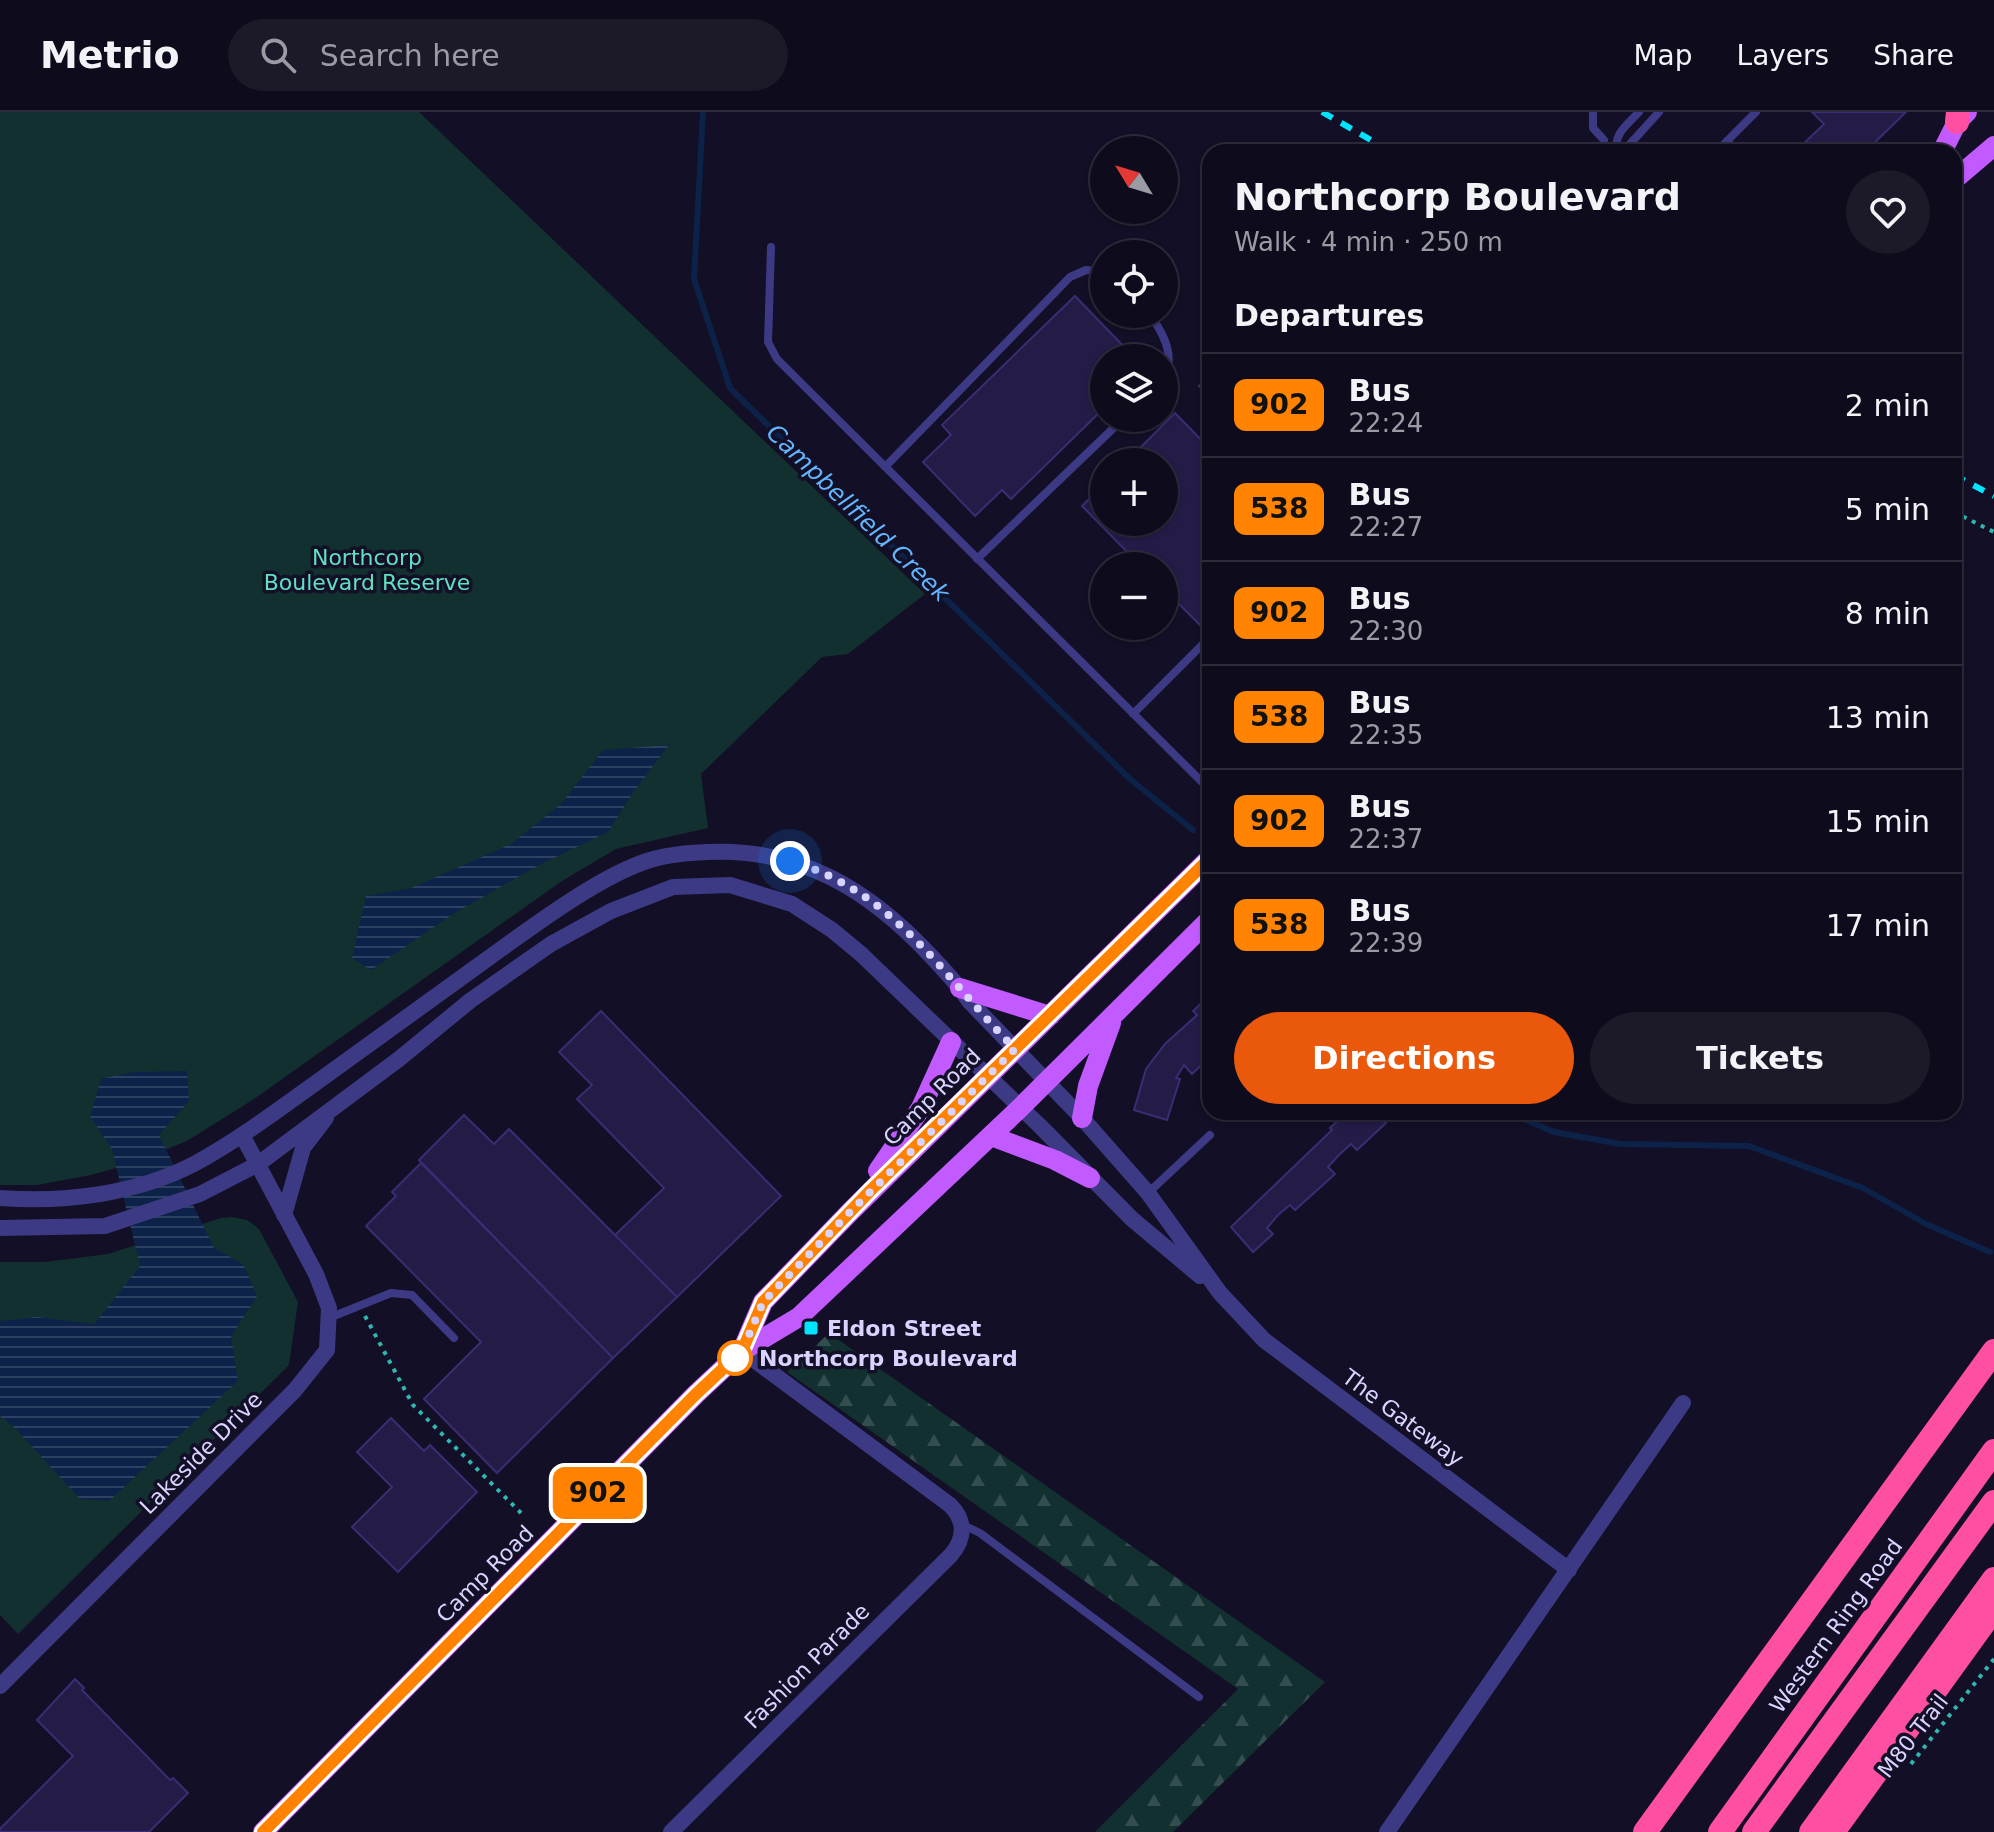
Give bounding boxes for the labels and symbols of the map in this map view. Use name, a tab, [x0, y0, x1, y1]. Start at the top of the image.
north arrow	[1090, 136, 1178, 224]
water label: Campbellfield Creek	[761, 418, 956, 608]
park label: Northcorp Boulevard Reserve	[264, 545, 470, 595]
your location	[770, 841, 810, 881]
street label: Camp Road	[878, 1043, 986, 1151]
place label: Eldon Street	[827, 1316, 982, 1341]
marker: Eldon Street	[802, 1319, 820, 1337]
marker: Northcorp Boulevard	[718, 1341, 752, 1375]
place label: Northcorp Boulevard	[759, 1346, 1018, 1371]
street label: The Gateway	[1337, 1364, 1468, 1472]
street label: Lakeside Drive	[135, 1387, 267, 1519]
line badge: 902	[552, 1467, 644, 1519]
street label: Camp Road	[431, 1520, 539, 1628]
street label: Western Ring Road	[1765, 1534, 1907, 1718]
street label: Fashion Parade	[740, 1599, 874, 1733]
street label: M80 Trail	[1873, 1689, 1953, 1783]

